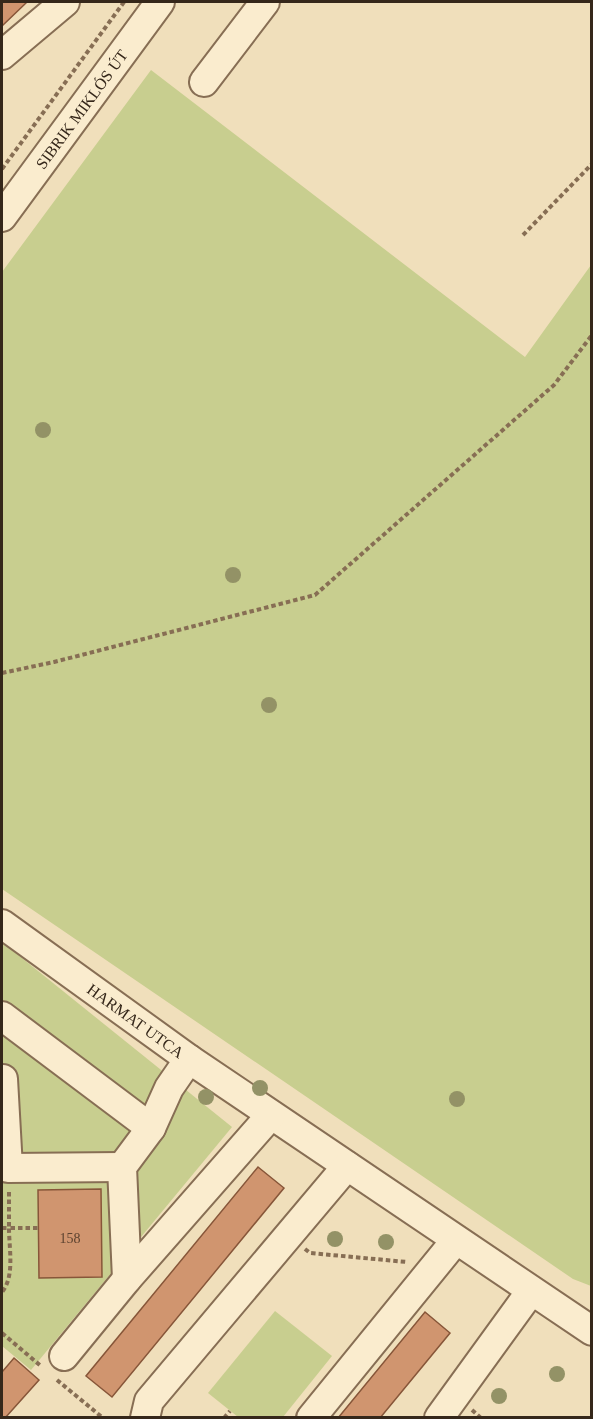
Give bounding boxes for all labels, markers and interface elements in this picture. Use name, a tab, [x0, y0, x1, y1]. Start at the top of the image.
street label: SIBRIK MIKLÓS ÚT	[33, 46, 131, 172]
street label: HARMAT UTCA	[84, 980, 187, 1062]
house number: 158	[60, 1231, 81, 1246]

